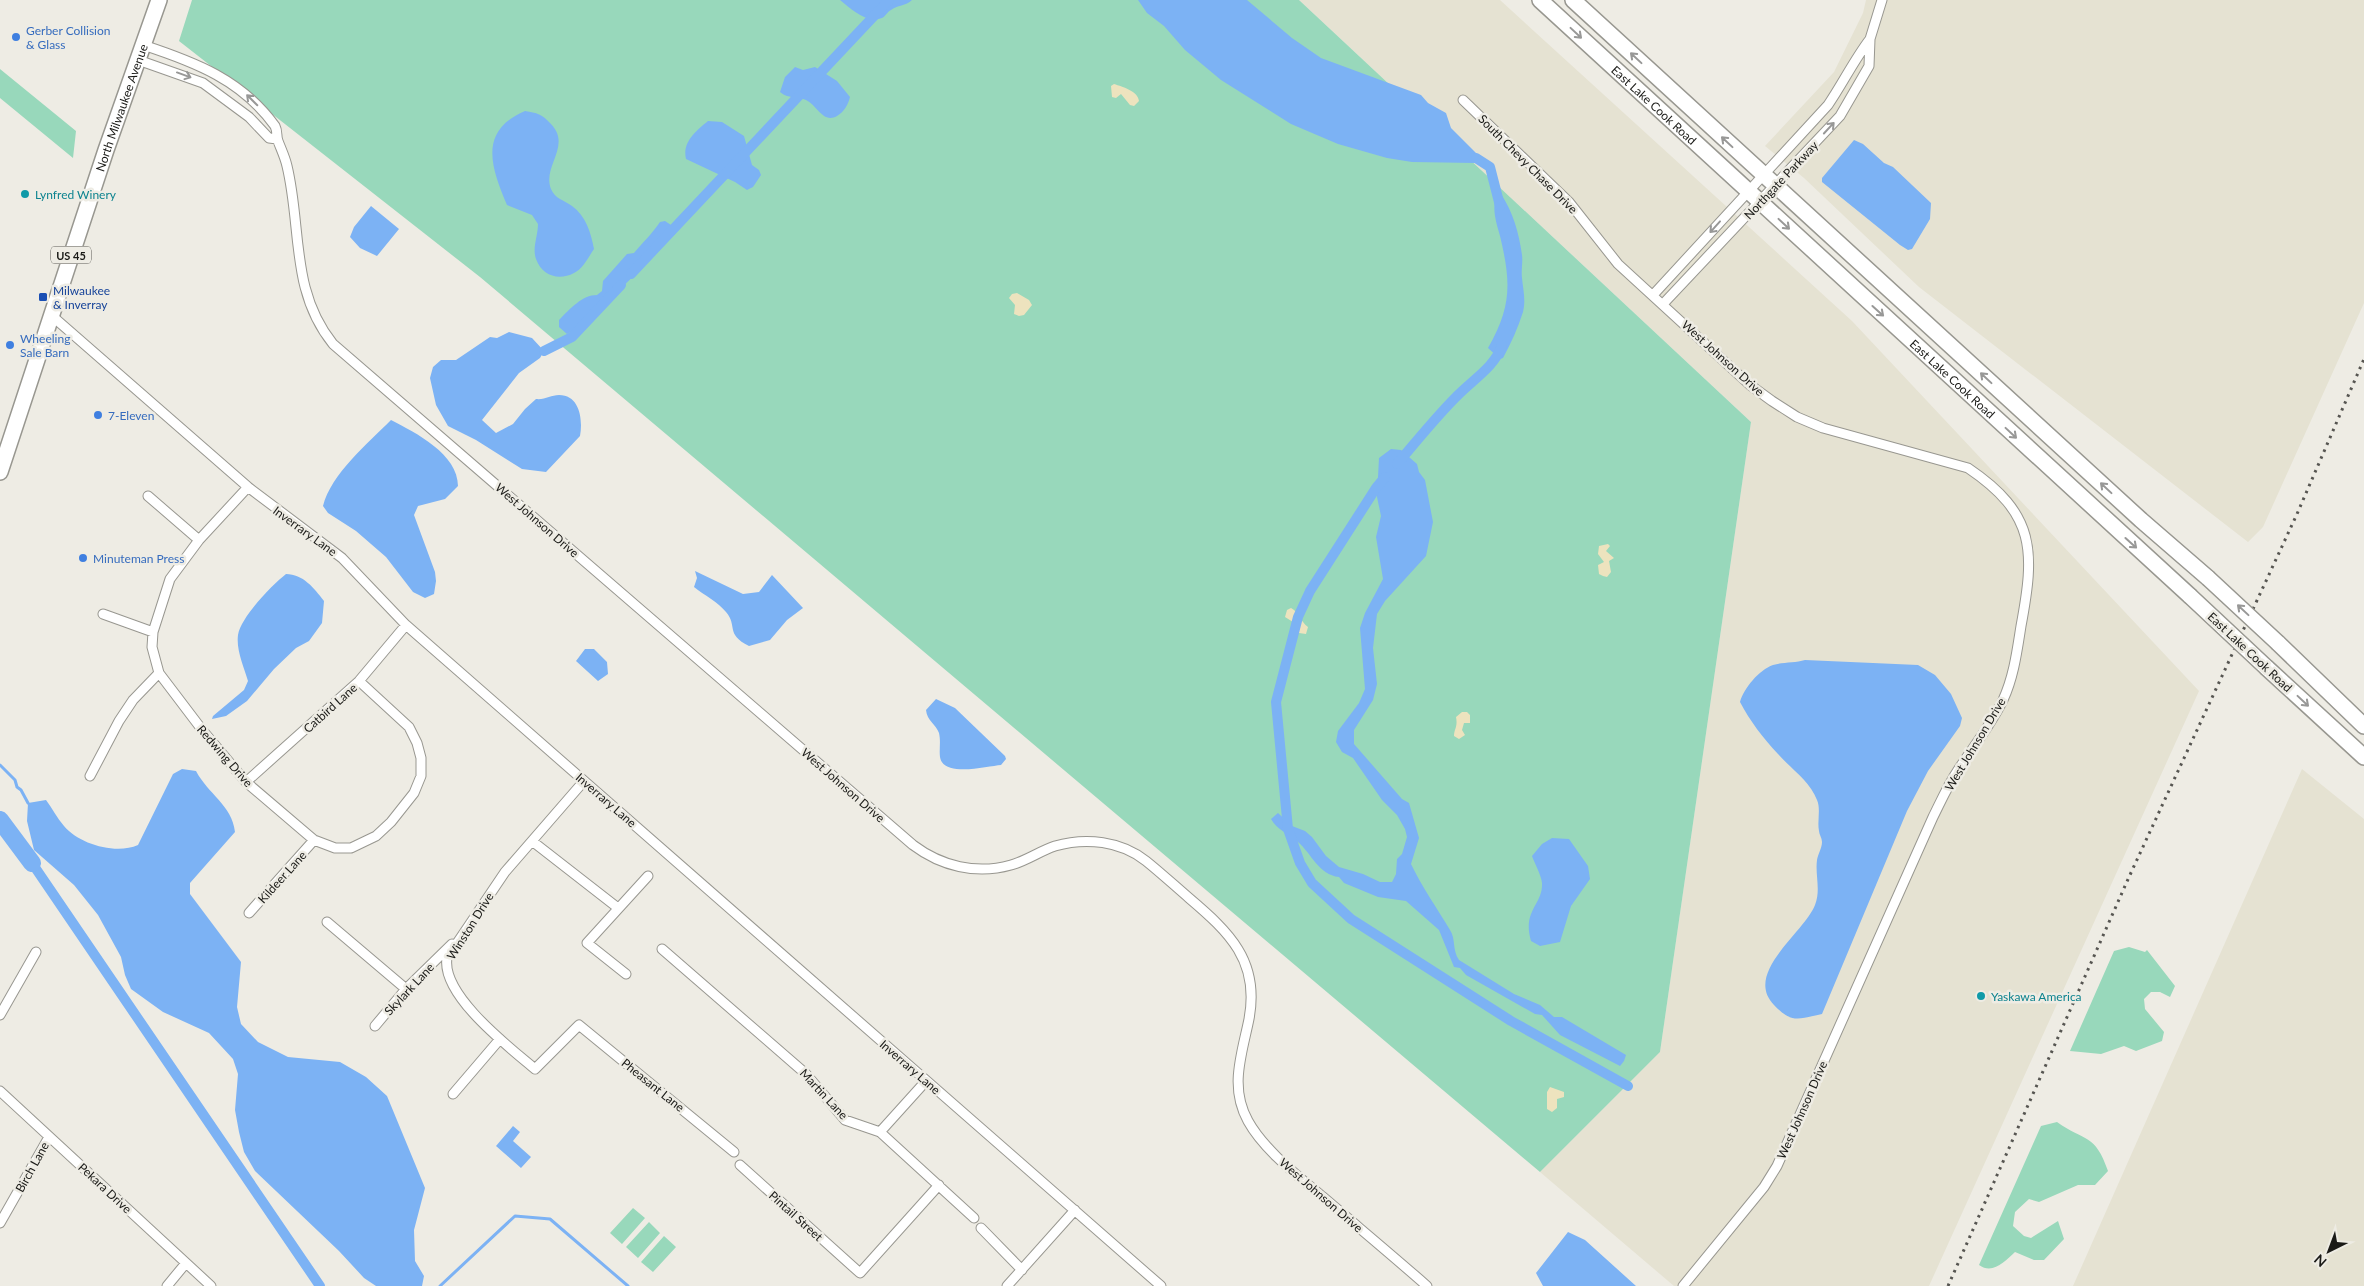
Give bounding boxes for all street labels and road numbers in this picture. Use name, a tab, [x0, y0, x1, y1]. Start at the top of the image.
street label: North Milwaukee Avenue	[92, 42, 150, 173]
street label: East Lake Cook Road	[1609, 62, 1700, 147]
street label: South Chevy Chase Drive	[1475, 111, 1581, 217]
street label: Northgate Parkway	[1741, 137, 1822, 222]
road number: US 45	[51, 246, 91, 264]
street label: West Johnson Drive	[1679, 317, 1767, 399]
street label: East Lake Cook Road	[1907, 336, 1998, 421]
street label: West Johnson Drive	[492, 480, 582, 560]
street label: Inverrary Lane	[270, 503, 340, 559]
street label: East Lake Cook Road	[2205, 609, 2295, 695]
street label: Catbird Lane	[300, 680, 360, 736]
street label: West Johnson Drive	[1941, 695, 2009, 793]
street label: Redwing Drive	[194, 722, 256, 790]
street label: West Johnson Drive	[798, 745, 888, 825]
street label: Inverrary Lane	[573, 770, 639, 830]
street label: Kildeer Lane	[255, 848, 309, 906]
street label: Winston Drive	[443, 890, 497, 962]
street label: Skylark Lane	[381, 960, 437, 1018]
street label: Inverrary Lane	[877, 1037, 943, 1097]
street label: Pheasant Lane	[619, 1055, 687, 1115]
street label: West Johnson Drive	[1774, 1059, 1830, 1161]
street label: Martin Lane	[797, 1066, 851, 1122]
street label: Birch Lane	[12, 1139, 52, 1195]
street label: West Johnson Drive	[1276, 1155, 1366, 1235]
street label: Pekara Drive	[75, 1160, 135, 1216]
street label: Pintail Street	[766, 1188, 827, 1245]

